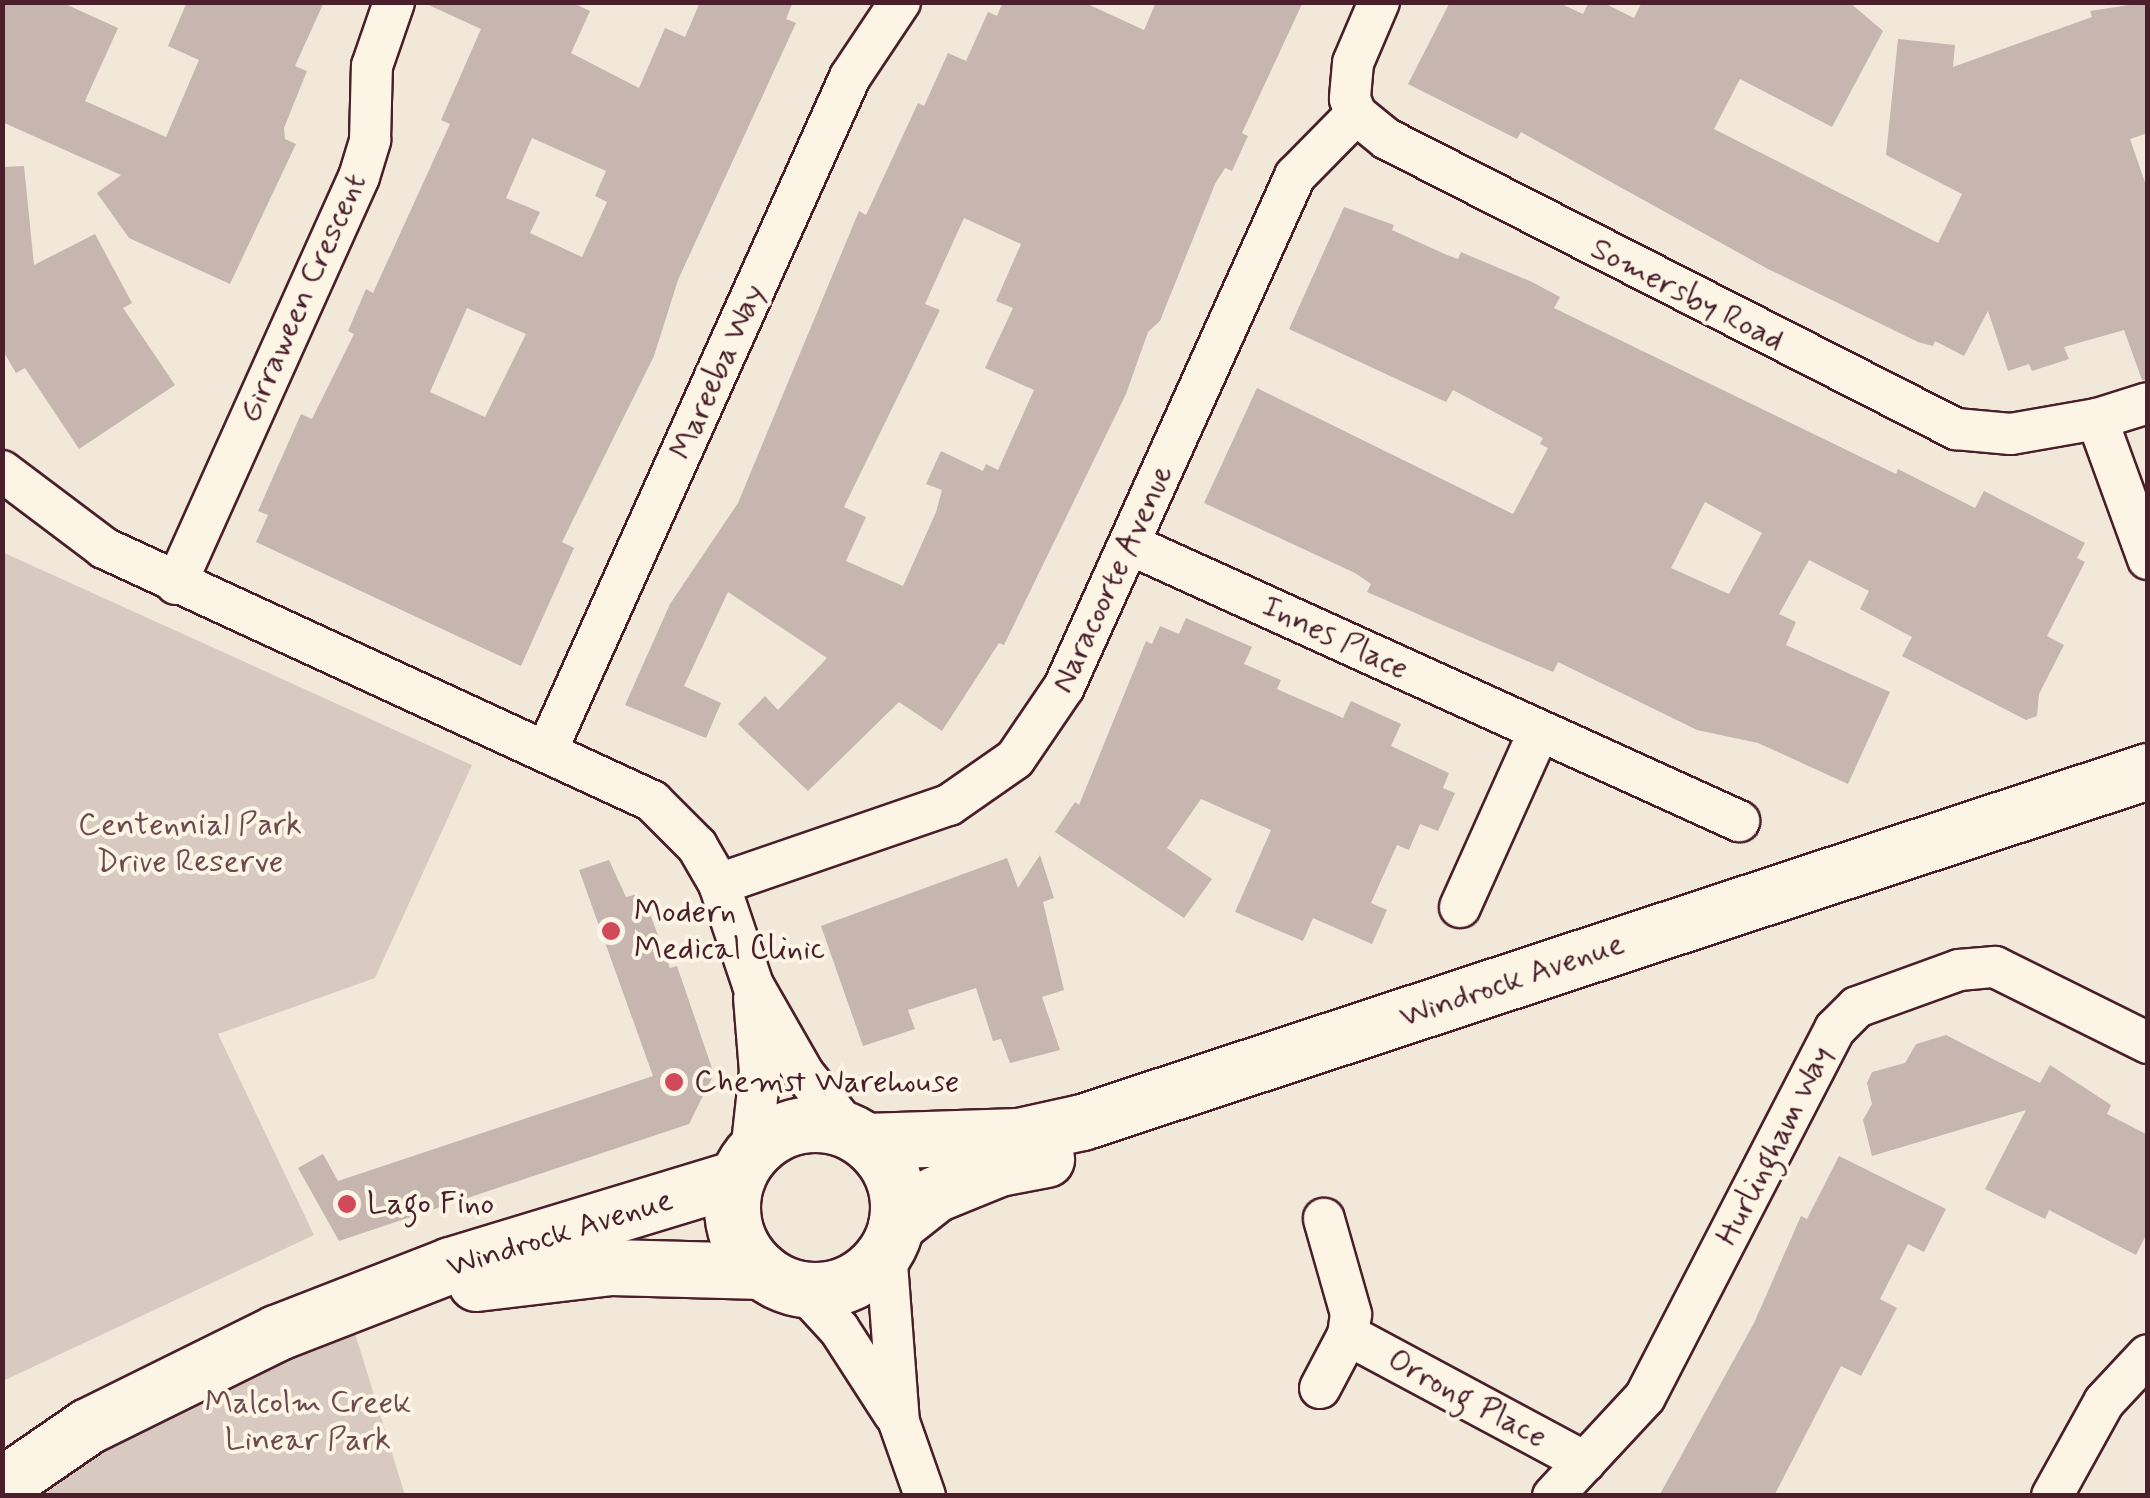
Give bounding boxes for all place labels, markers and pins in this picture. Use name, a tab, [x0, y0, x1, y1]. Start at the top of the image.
place label: Modern Medical Clinic	[634, 894, 829, 969]
marker: Modern Medical Clinic	[598, 918, 624, 944]
place label: Chemst Warehouse	[694, 1063, 959, 1101]
marker: Chemst Warehouse	[663, 1071, 685, 1093]
place label: Lago Fino	[367, 1185, 493, 1223]
marker: Lago Fino	[336, 1193, 358, 1215]

